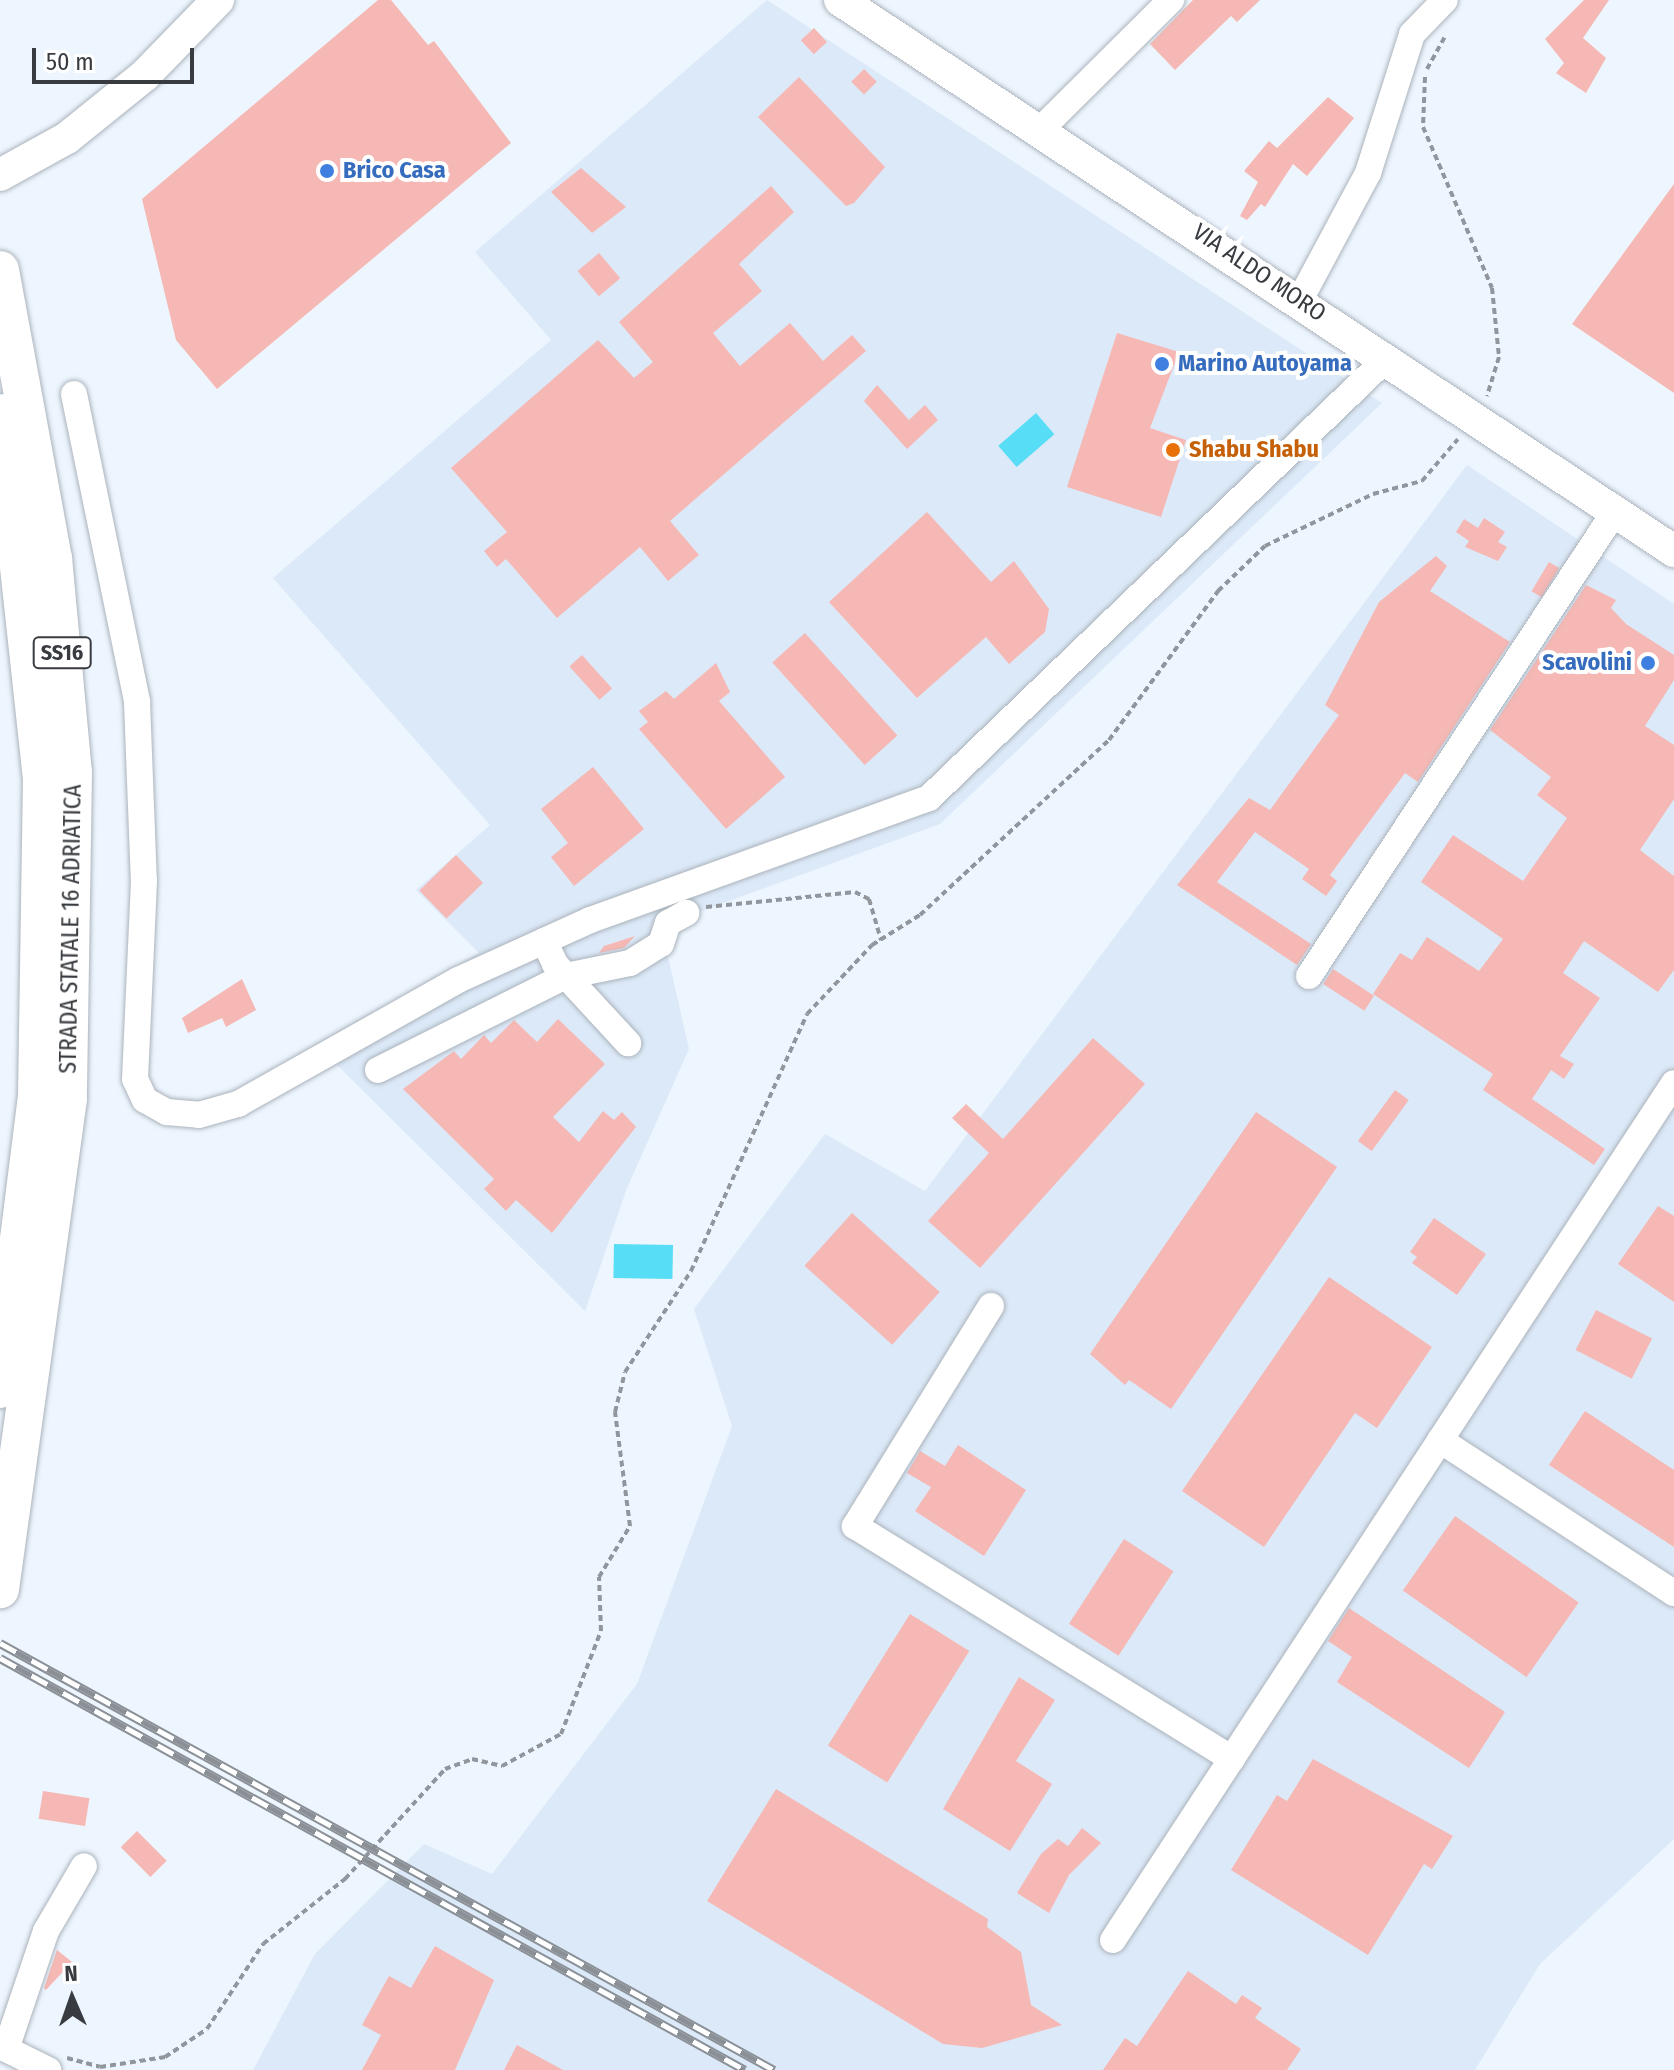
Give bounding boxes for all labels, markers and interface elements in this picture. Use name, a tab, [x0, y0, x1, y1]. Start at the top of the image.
scale bar	[36, 32, 198, 82]
text: 50 m	[46, 48, 94, 76]
place label: Brico Casa	[343, 157, 446, 185]
marker: Brico Casa	[318, 162, 336, 180]
street label: VIA ALDO MORO	[1187, 218, 1331, 328]
place label: Marino Autoyama	[1178, 350, 1352, 378]
marker: Marino Autoyama	[1153, 355, 1171, 373]
place label: Shabu Shabu	[1189, 436, 1319, 464]
marker: Shabu Shabu	[1164, 441, 1182, 459]
road number: SS16	[32, 635, 92, 671]
place label: Scavolini	[1542, 649, 1632, 677]
marker: Scavolini	[1639, 654, 1657, 672]
street label: STRADA STATALE 16 ADRIATICA	[54, 784, 88, 1074]
north arrow	[32, 1958, 112, 2038]
text: N	[64, 1960, 78, 1987]

